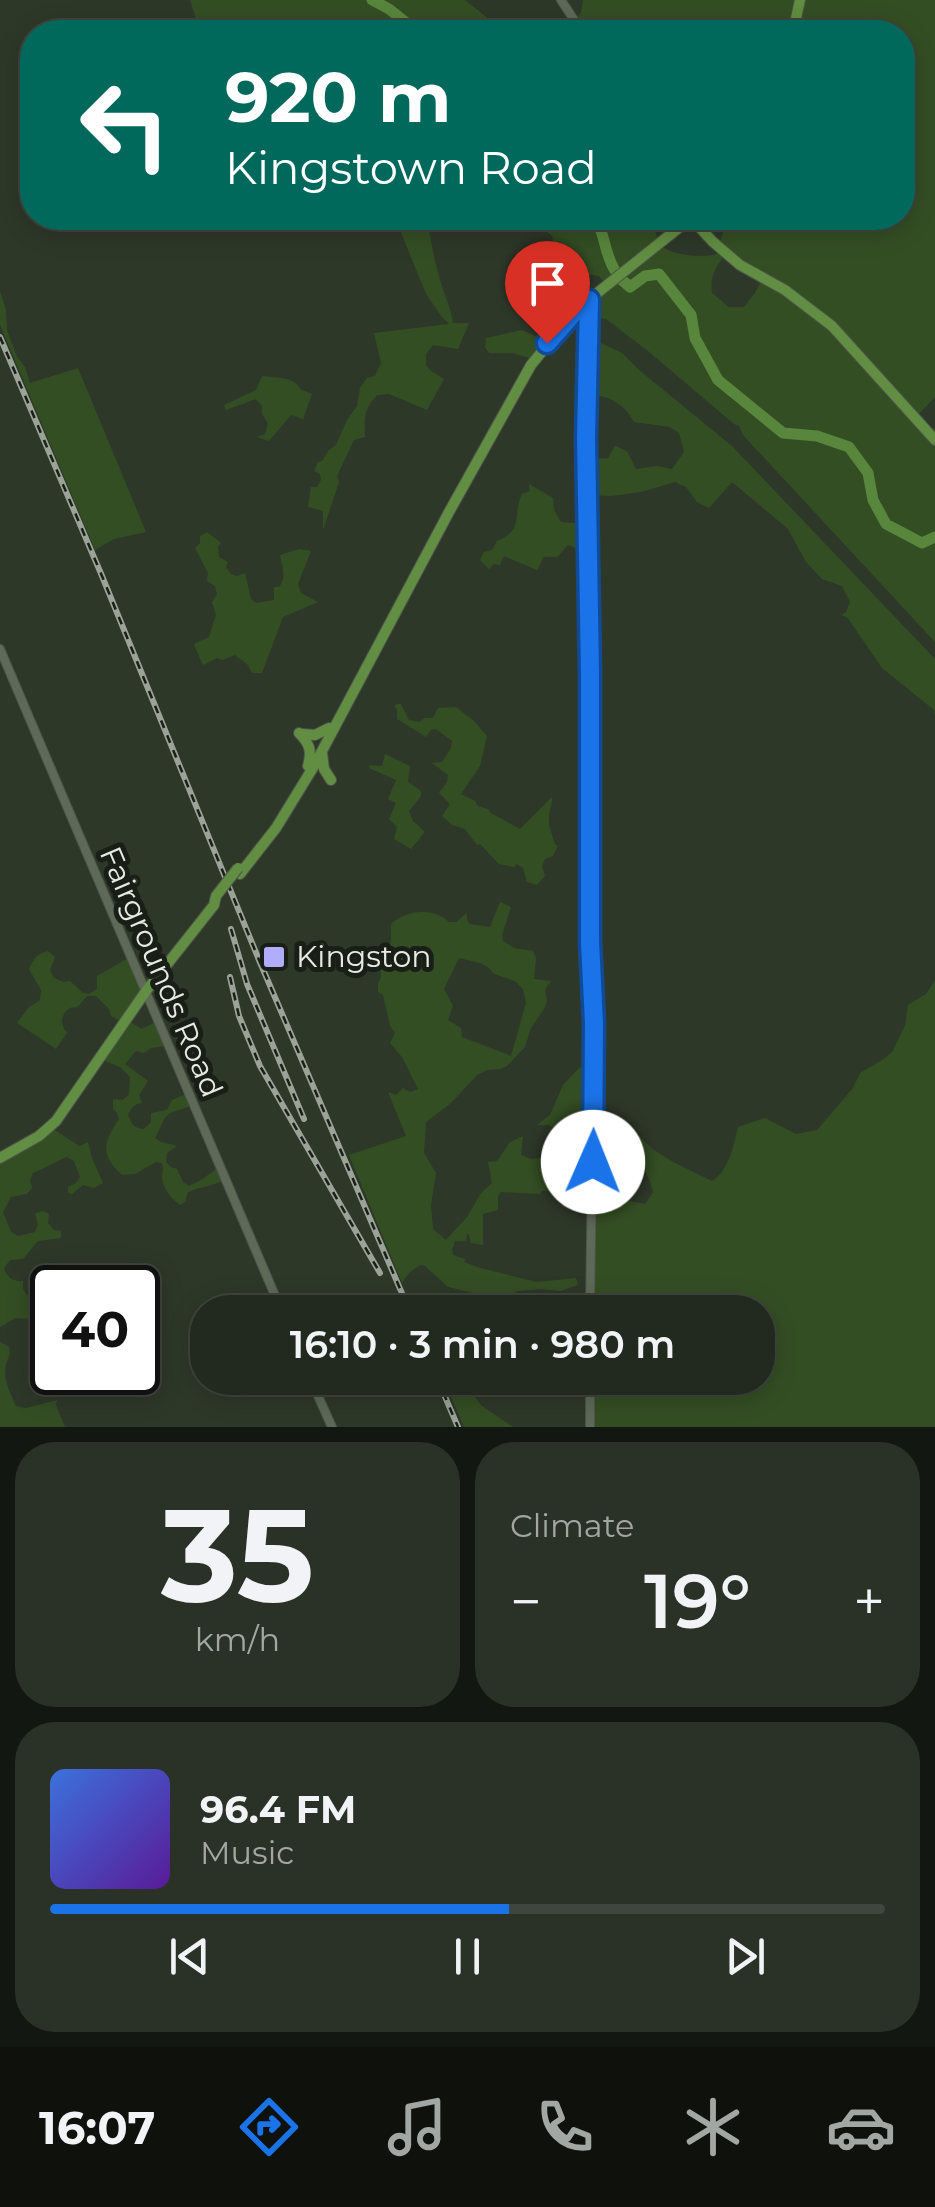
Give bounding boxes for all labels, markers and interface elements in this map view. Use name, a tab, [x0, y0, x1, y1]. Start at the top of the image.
text: 920 m	[225, 54, 451, 140]
icon: left	[60, 60, 190, 190]
text: Kingstown Road	[225, 140, 597, 195]
pin	[505, 241, 590, 344]
icon: arrive	[520, 256, 575, 311]
street label: Fairgrounds Road	[92, 841, 231, 1103]
place label: Kingston	[296, 938, 432, 975]
marker: Kingston	[261, 944, 287, 970]
position arrow	[541, 1110, 645, 1214]
speed limit sign: 40	[30, 1265, 160, 1395]
text: 16:10 · 3 min · 980 m	[290, 1321, 675, 1368]
text: 35	[161, 1475, 314, 1634]
text: Climate	[510, 1506, 634, 1545]
text: 19°	[644, 1555, 751, 1647]
text: −	[510, 1568, 542, 1635]
text: +	[853, 1568, 885, 1635]
text: km/h	[195, 1620, 280, 1659]
text: 96.4 FM	[200, 1786, 356, 1833]
text: Music	[200, 1833, 294, 1872]
icon: previous	[162, 1929, 217, 1984]
icon: pause	[440, 1929, 495, 1984]
icon: next	[718, 1929, 773, 1984]
icon: directions	[234, 2092, 304, 2162]
icon: music	[382, 2092, 452, 2162]
icon: phone	[530, 2092, 600, 2162]
icon: climate	[678, 2092, 748, 2162]
icon: car	[826, 2092, 896, 2162]
text: 16:07	[39, 2100, 155, 2155]

